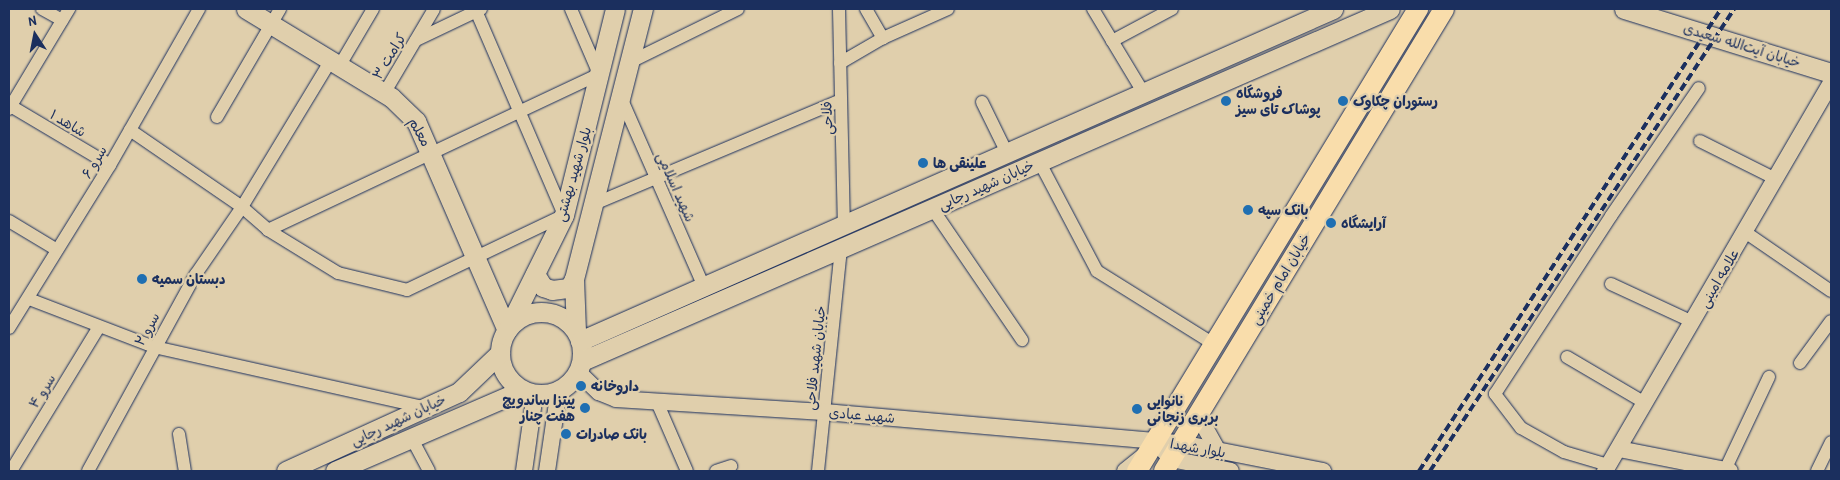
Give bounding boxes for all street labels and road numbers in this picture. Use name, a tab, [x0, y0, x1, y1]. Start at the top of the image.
street label: خیابان آیت‌الله سعیدی	[1681, 19, 1803, 71]
street label: کرامت ۳	[369, 30, 409, 82]
street label: فلاحی	[818, 101, 836, 135]
street label: شاهد ۱	[47, 106, 89, 140]
street label: معلم	[405, 114, 435, 150]
street label: بلوار شهید بهشتی	[551, 125, 595, 223]
street label: سرو ۶	[78, 143, 110, 181]
street label: شهید اسلامی	[653, 150, 699, 224]
street label: خیابان شهید رجایی	[936, 156, 1036, 214]
street label: خیابان امام خمینی	[1246, 230, 1314, 328]
street label: علامه امینی	[1695, 245, 1743, 311]
street label: خیابان شهید فلاحی	[801, 305, 829, 411]
street label: سرو ۲	[131, 309, 163, 349]
street label: سرو ۴	[25, 371, 59, 411]
street label: خیابان شهید رجایی	[348, 391, 448, 449]
street label: شهید عبادی	[828, 404, 896, 426]
street label: بلوار شهدا	[1169, 435, 1227, 461]

